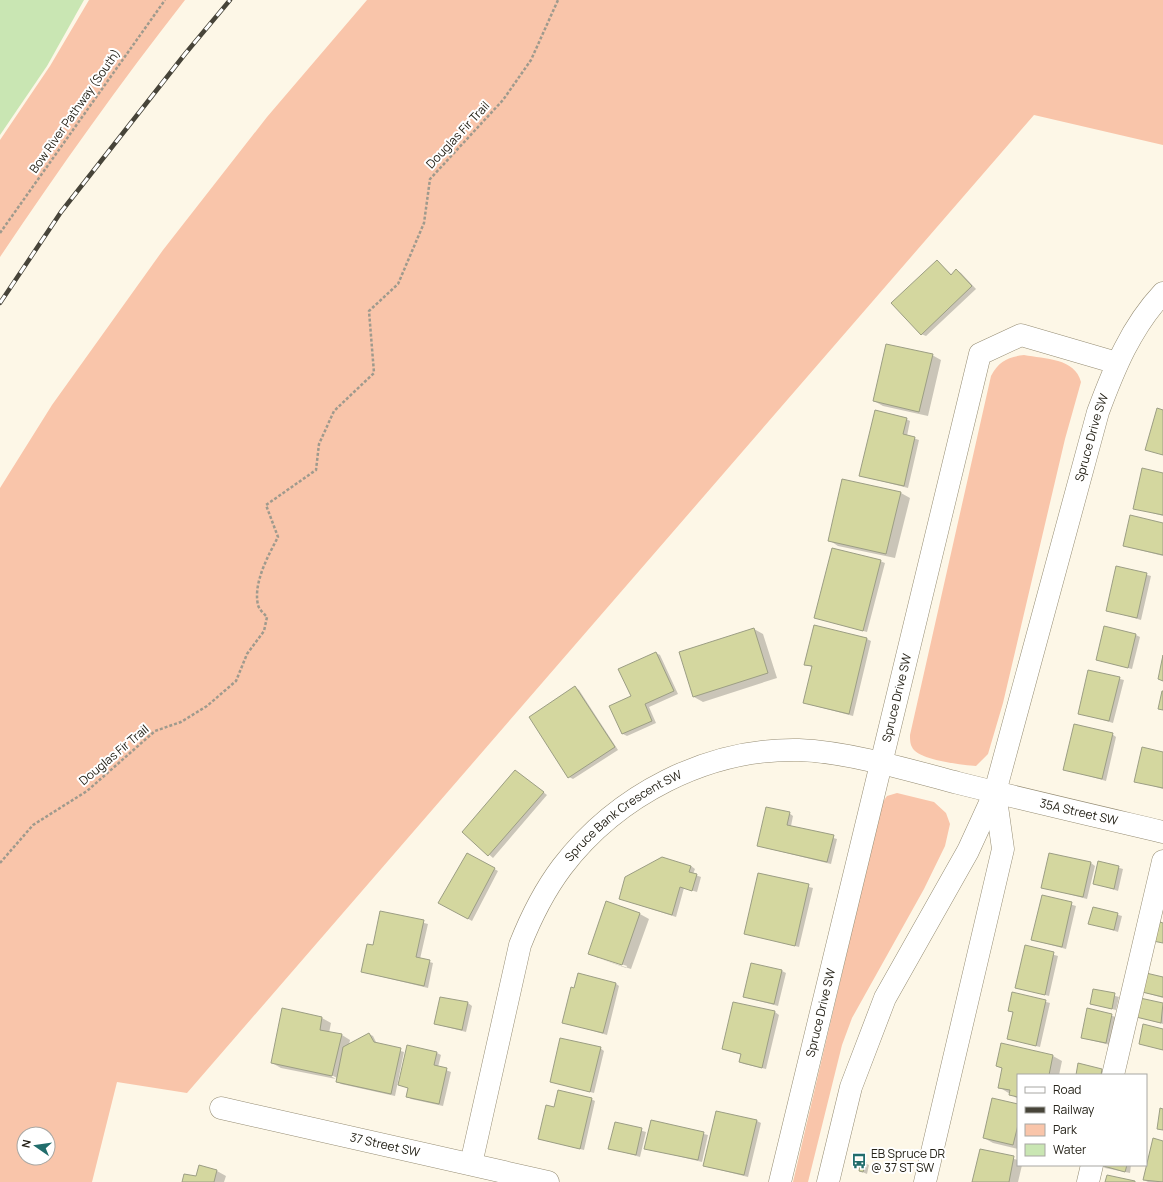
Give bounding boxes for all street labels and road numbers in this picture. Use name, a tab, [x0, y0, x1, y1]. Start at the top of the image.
street label: Bow River Pathway (South)	[25, 45, 124, 176]
street label: Douglas Fir Trail	[422, 97, 493, 172]
street label: Spruce Drive SW	[1071, 390, 1112, 483]
street label: Spruce Drive SW	[878, 651, 916, 744]
street label: Douglas Fir Trail	[75, 720, 152, 789]
street label: Spruce Bank Crescent SW	[561, 765, 685, 865]
street label: 35A Street SW	[1038, 794, 1120, 829]
street label: Spruce Drive SW	[801, 966, 839, 1059]
street label: 37 Street SW	[348, 1128, 422, 1161]

